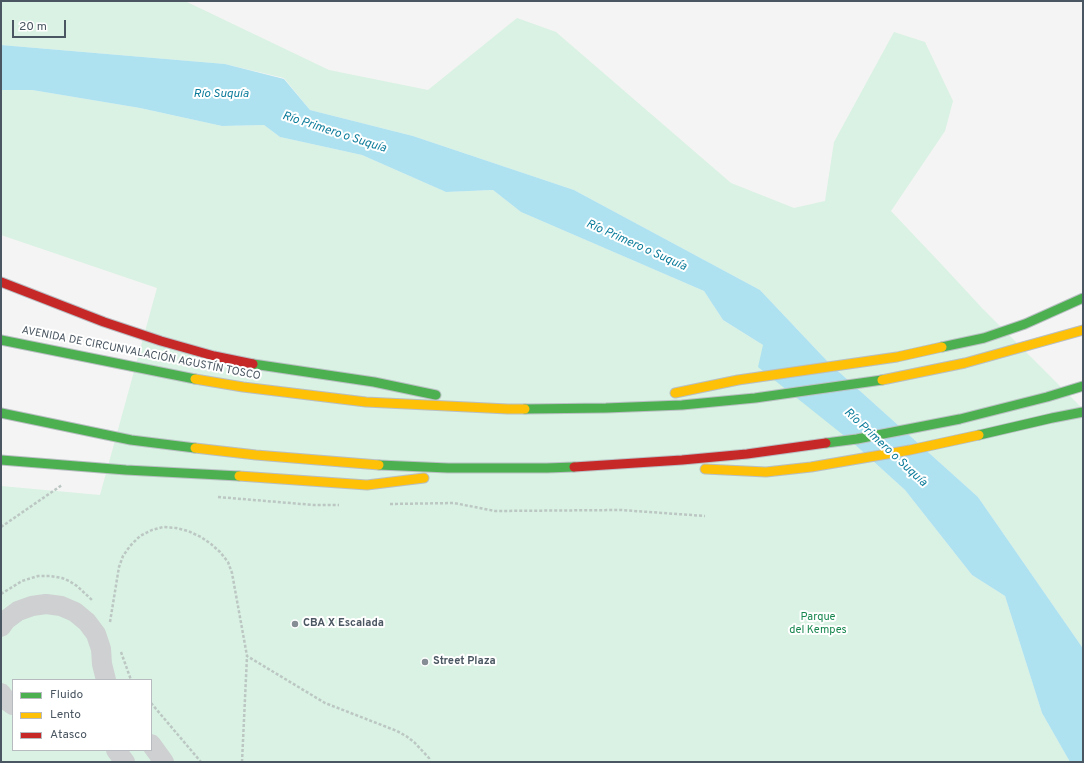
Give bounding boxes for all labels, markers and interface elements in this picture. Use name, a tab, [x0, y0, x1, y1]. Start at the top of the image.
scale bar	[14, 12, 68, 38]
text: 20 m	[19, 19, 47, 35]
water label: Río Suquía	[193, 88, 249, 102]
water label: Río Primero o Suquía	[280, 109, 388, 157]
water label: Río Primero o Suquía	[583, 217, 689, 275]
street label: AVENIDA DE CIRCUNVALACIÓN AGUSTÍN TOSCO	[20, 324, 262, 384]
water label: Río Primero o Suquía	[840, 406, 930, 490]
park label: Parque del Kempes	[789, 611, 847, 637]
place label: CBA X Escalada	[303, 617, 384, 631]
marker: CBA X Escalada	[290, 619, 300, 629]
place label: Street Plaza	[433, 655, 496, 669]
marker: Street Plaza	[420, 657, 430, 667]
legend	[12, 679, 152, 751]
text: Fluido	[50, 687, 83, 703]
text: Lento	[50, 707, 81, 723]
text: Atasco	[50, 727, 87, 743]

